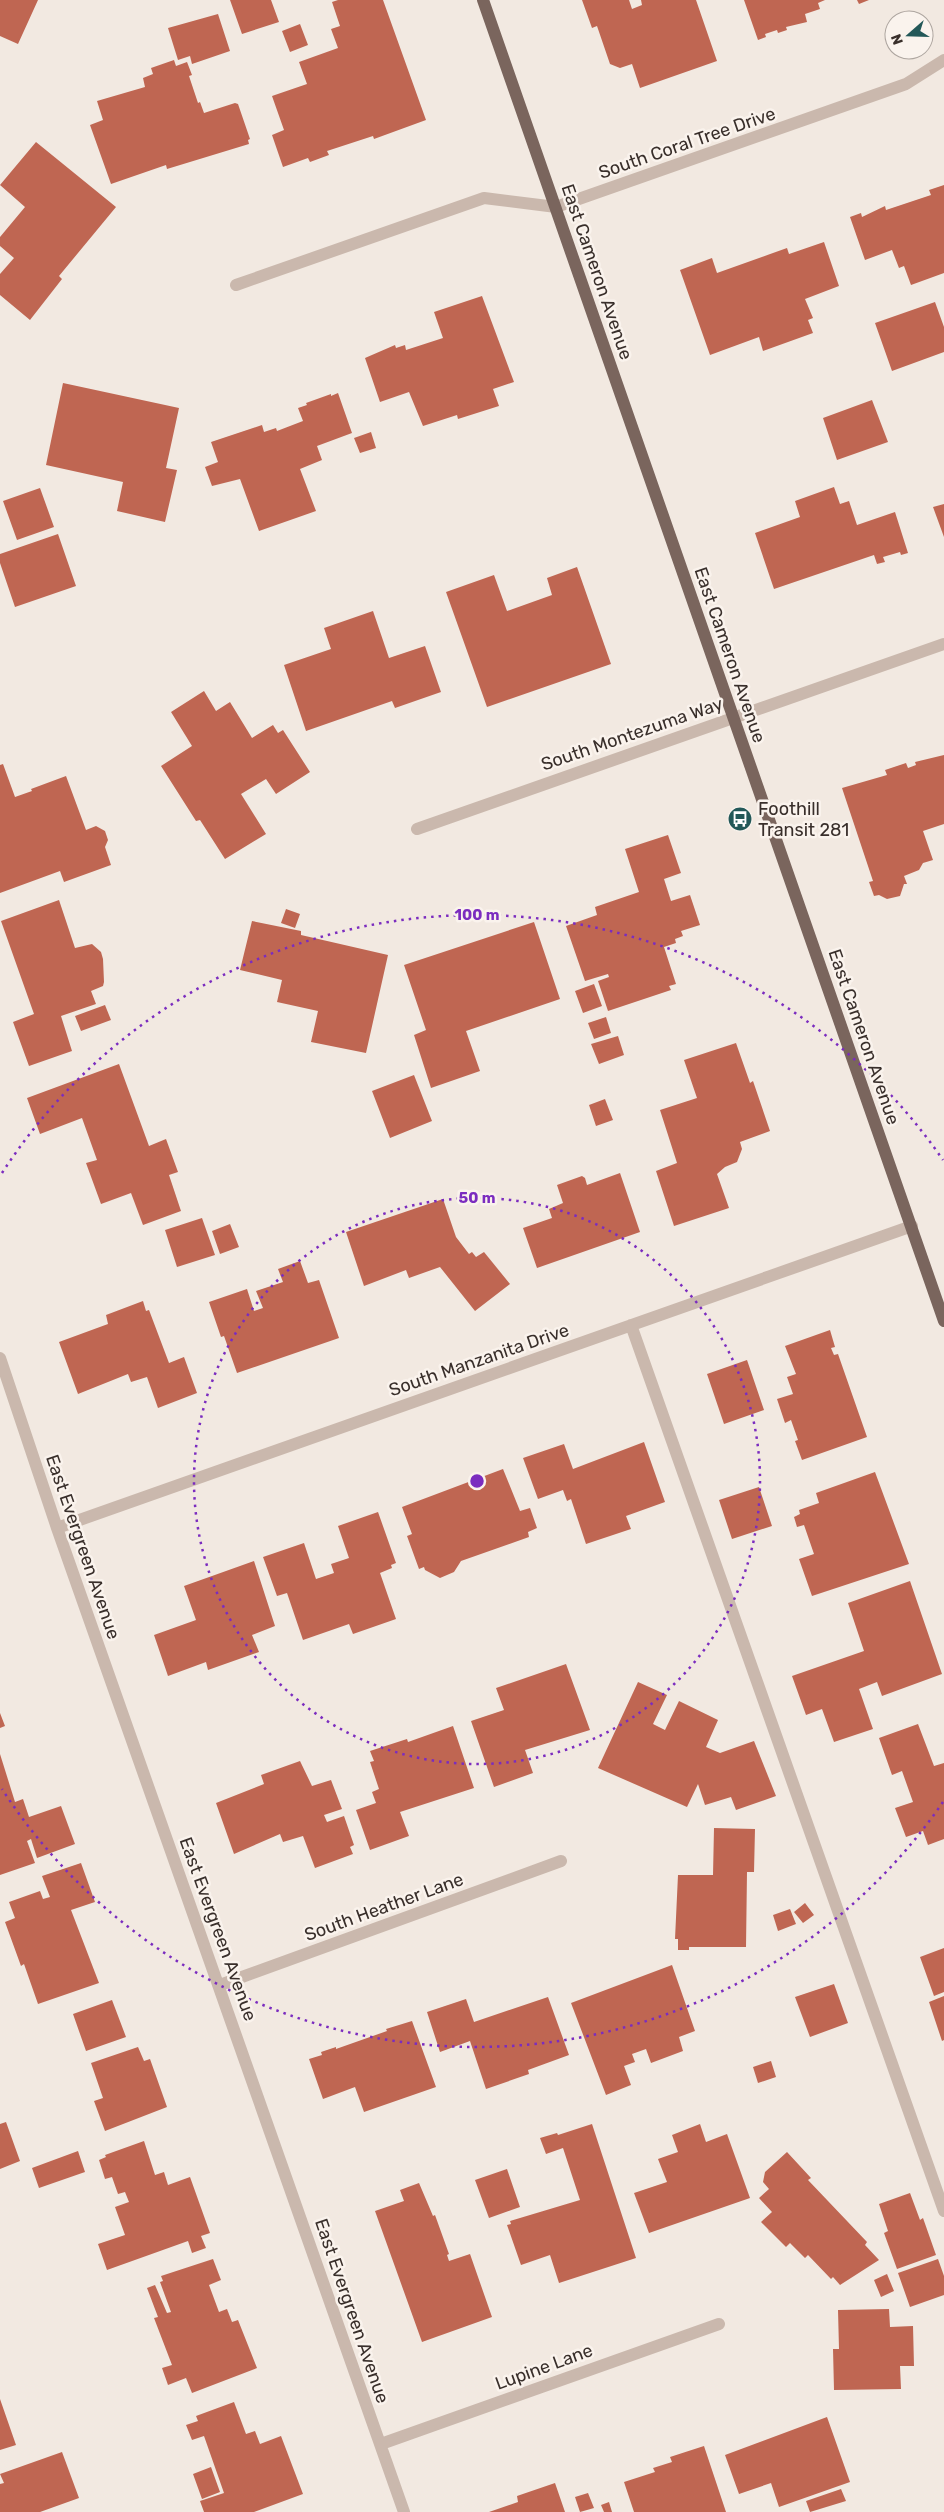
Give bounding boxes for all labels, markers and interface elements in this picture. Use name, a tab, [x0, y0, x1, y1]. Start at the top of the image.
north arrow	[884, 10, 934, 60]
text: N	[888, 32, 907, 47]
street label: South Coral Tree Drive	[596, 102, 778, 184]
street label: East Cameron Avenue	[557, 181, 637, 363]
street label: East Cameron Avenue	[690, 564, 770, 746]
street label: South Montezuma Way	[538, 692, 726, 775]
place label: Foothill Transit 281	[758, 798, 849, 841]
bus stop icon: Foothill Transit 281	[727, 806, 753, 832]
text: 100 m	[455, 906, 499, 924]
street label: East Cameron Avenue	[824, 946, 904, 1128]
text: 50 m	[459, 1189, 495, 1207]
street label: South Manzanita Drive	[386, 1319, 572, 1401]
street label: East Evergreen Avenue	[41, 1452, 125, 1642]
centre of rings	[468, 1472, 486, 1490]
street label: East Evergreen Avenue	[174, 1834, 262, 2024]
street label: South Heather Lane	[302, 1868, 466, 1946]
street label: East Evergreen Avenue	[310, 2216, 394, 2406]
street label: Lupine Lane	[492, 2339, 596, 2395]

